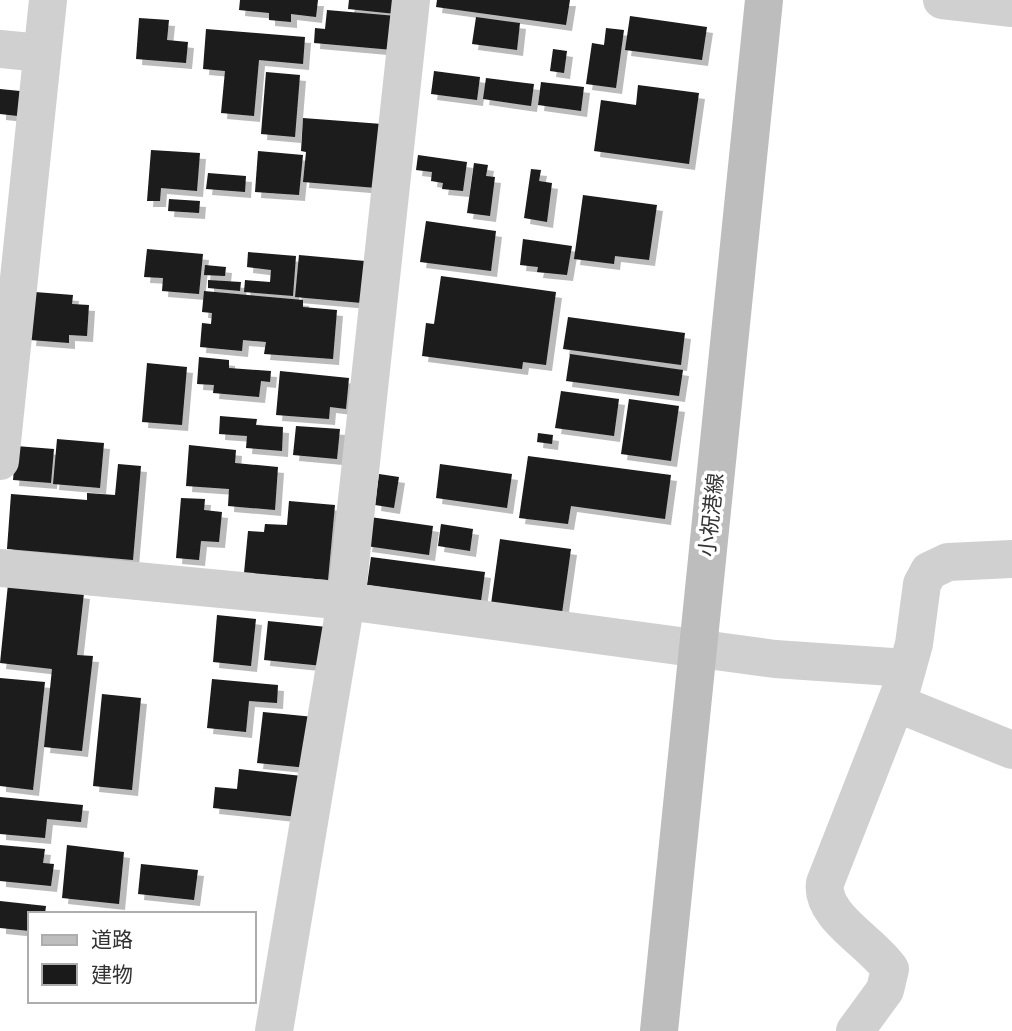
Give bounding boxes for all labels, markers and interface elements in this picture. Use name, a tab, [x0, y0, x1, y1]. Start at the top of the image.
street label: 小祝港線	[696, 472, 727, 558]
legend	[28, 912, 256, 1003]
text: 道路	[91, 929, 133, 951]
text: 建物	[91, 964, 133, 986]

